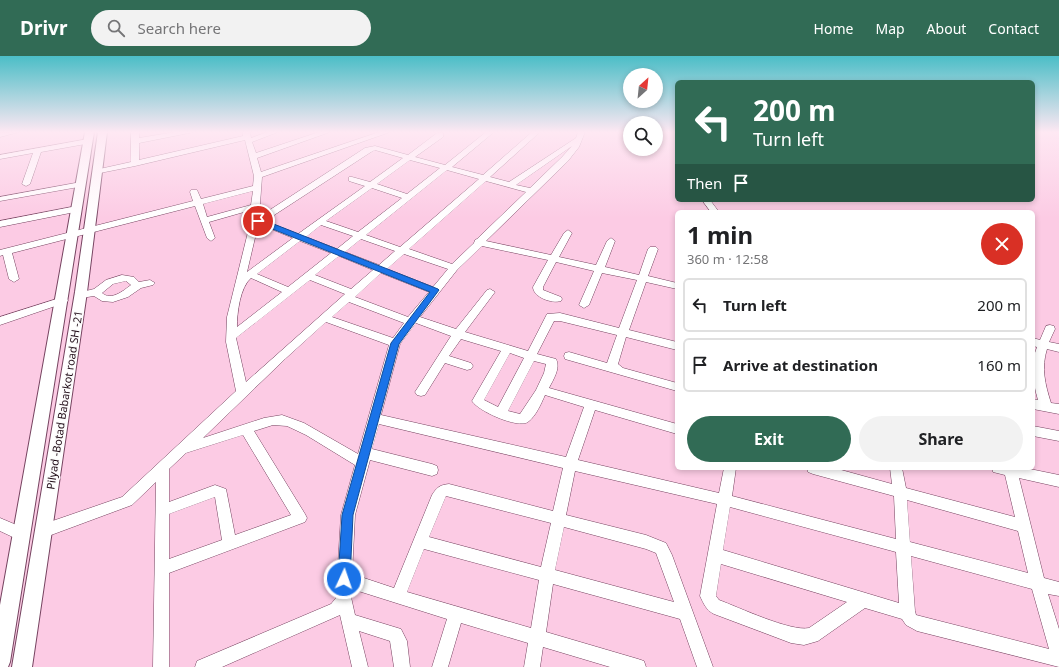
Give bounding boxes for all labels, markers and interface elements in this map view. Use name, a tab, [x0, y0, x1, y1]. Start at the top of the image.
search box	[91, 10, 371, 46]
text: Drivr	[20, 15, 67, 41]
icon: search	[105, 17, 127, 39]
text: Search here	[137, 18, 221, 38]
text: Home	[814, 19, 853, 38]
text: Map	[875, 19, 905, 38]
text: About	[927, 19, 966, 38]
text: Contact	[988, 19, 1039, 38]
north arrow	[623, 68, 663, 108]
map controls	[623, 68, 663, 156]
text: 200 m	[753, 91, 836, 129]
icon: left	[687, 96, 739, 148]
button: search	[623, 116, 663, 156]
text: Turn left	[753, 127, 824, 151]
icon: arrive	[730, 172, 752, 194]
text: Then	[687, 173, 722, 193]
pin	[241, 204, 275, 238]
icon: arrive	[247, 210, 269, 232]
text: 1 min	[687, 218, 753, 251]
button: close	[981, 223, 1023, 265]
text: 360 m · 12:58	[687, 250, 768, 268]
icon: left	[689, 294, 711, 316]
text: Turn left	[723, 295, 787, 315]
text: 200 m	[977, 295, 1021, 315]
street label: Pilyad -Botad Babarkot road SH -21	[42, 309, 86, 491]
icon: arrive	[689, 354, 711, 376]
text: Arrive at destination	[723, 355, 878, 375]
text: 160 m	[977, 355, 1021, 375]
button: Exit	[687, 416, 851, 462]
button: Share	[859, 416, 1023, 462]
position arrow	[323, 558, 365, 600]

